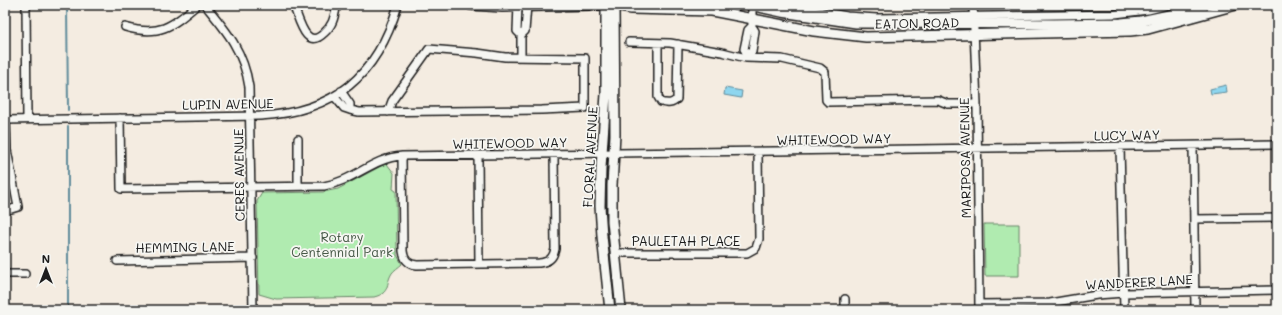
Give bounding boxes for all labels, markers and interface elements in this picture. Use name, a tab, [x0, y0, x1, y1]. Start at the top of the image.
street label: EATON ROAD	[875, 13, 959, 32]
street label: LUPIN AVENUE	[182, 94, 274, 113]
street label: MARIPOSA AVENUE	[955, 98, 974, 218]
street label: FLORAL AVENUE	[578, 106, 601, 208]
street label: LUCY WAY	[1094, 125, 1160, 144]
street label: CERES AVENUE	[229, 129, 248, 221]
street label: WHITEWOOD WAY	[776, 129, 892, 148]
street label: WHITEWOOD WAY	[452, 133, 568, 152]
park label: Rotary Centennial Park	[291, 228, 393, 260]
street label: PAULETAH PLACE	[632, 232, 740, 249]
street label: HEMMING LANE	[135, 237, 235, 256]
north arrow	[26, 249, 66, 289]
text: N	[42, 251, 50, 266]
street label: WANDERER LANE	[1085, 270, 1193, 293]

